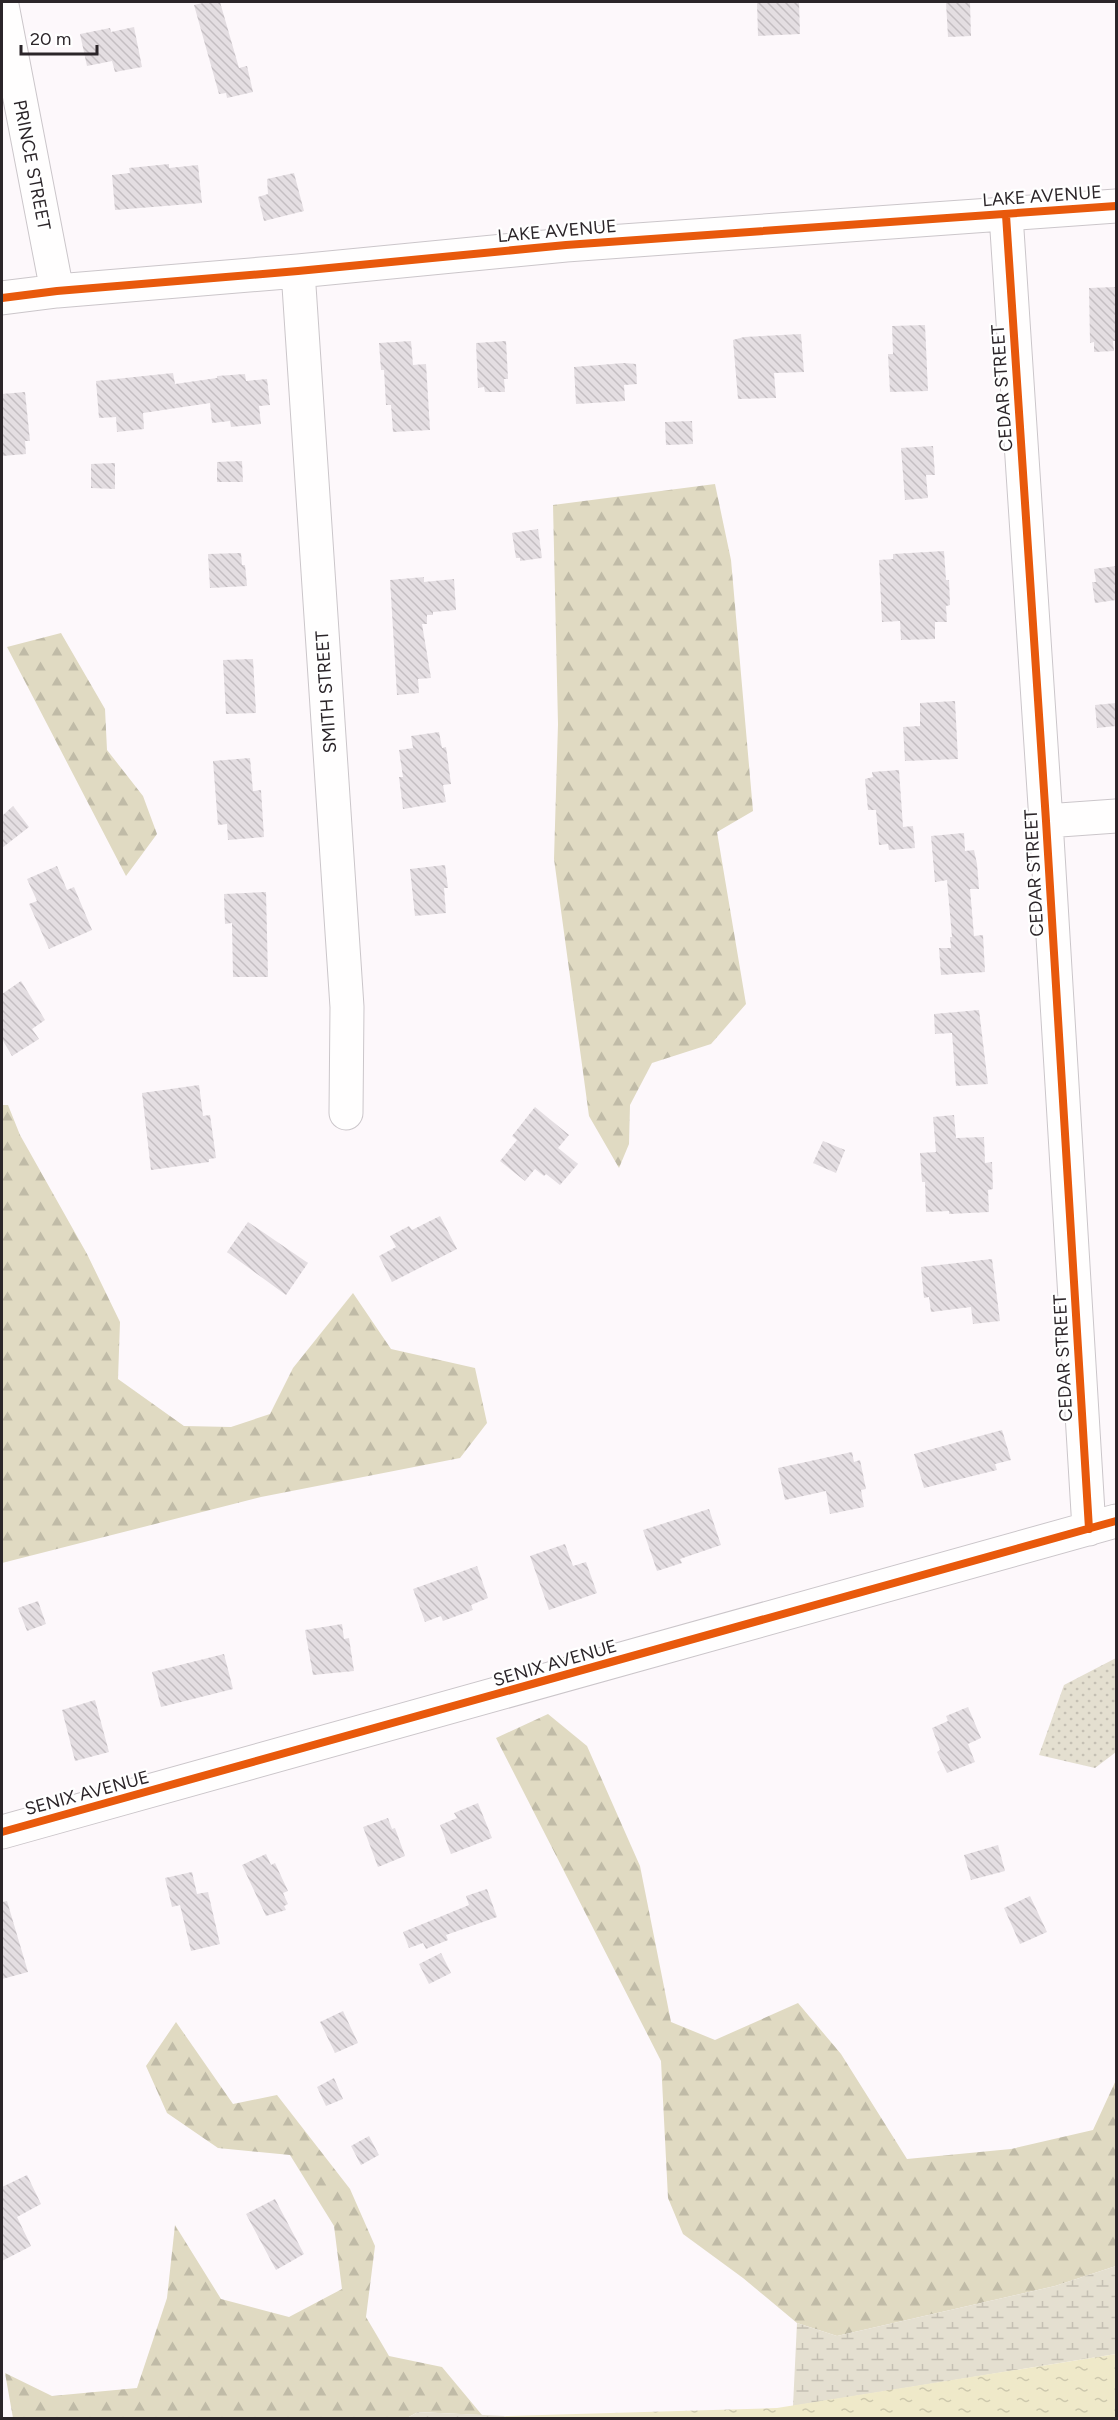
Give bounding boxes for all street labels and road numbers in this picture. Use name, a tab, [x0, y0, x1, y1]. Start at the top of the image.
street label: PRINCE STREET	[9, 98, 55, 232]
street label: LAKE AVENUE	[982, 181, 1102, 211]
street label: LAKE AVENUE	[497, 215, 617, 247]
street label: CEDAR STREET	[987, 324, 1017, 452]
street label: SMITH STREET	[311, 630, 341, 754]
street label: CEDAR STREET	[1020, 809, 1048, 937]
street label: CEDAR STREET	[1049, 1294, 1077, 1422]
street label: SENIX AVENUE	[491, 1635, 619, 1691]
street label: SENIX AVENUE	[22, 1766, 152, 1820]

